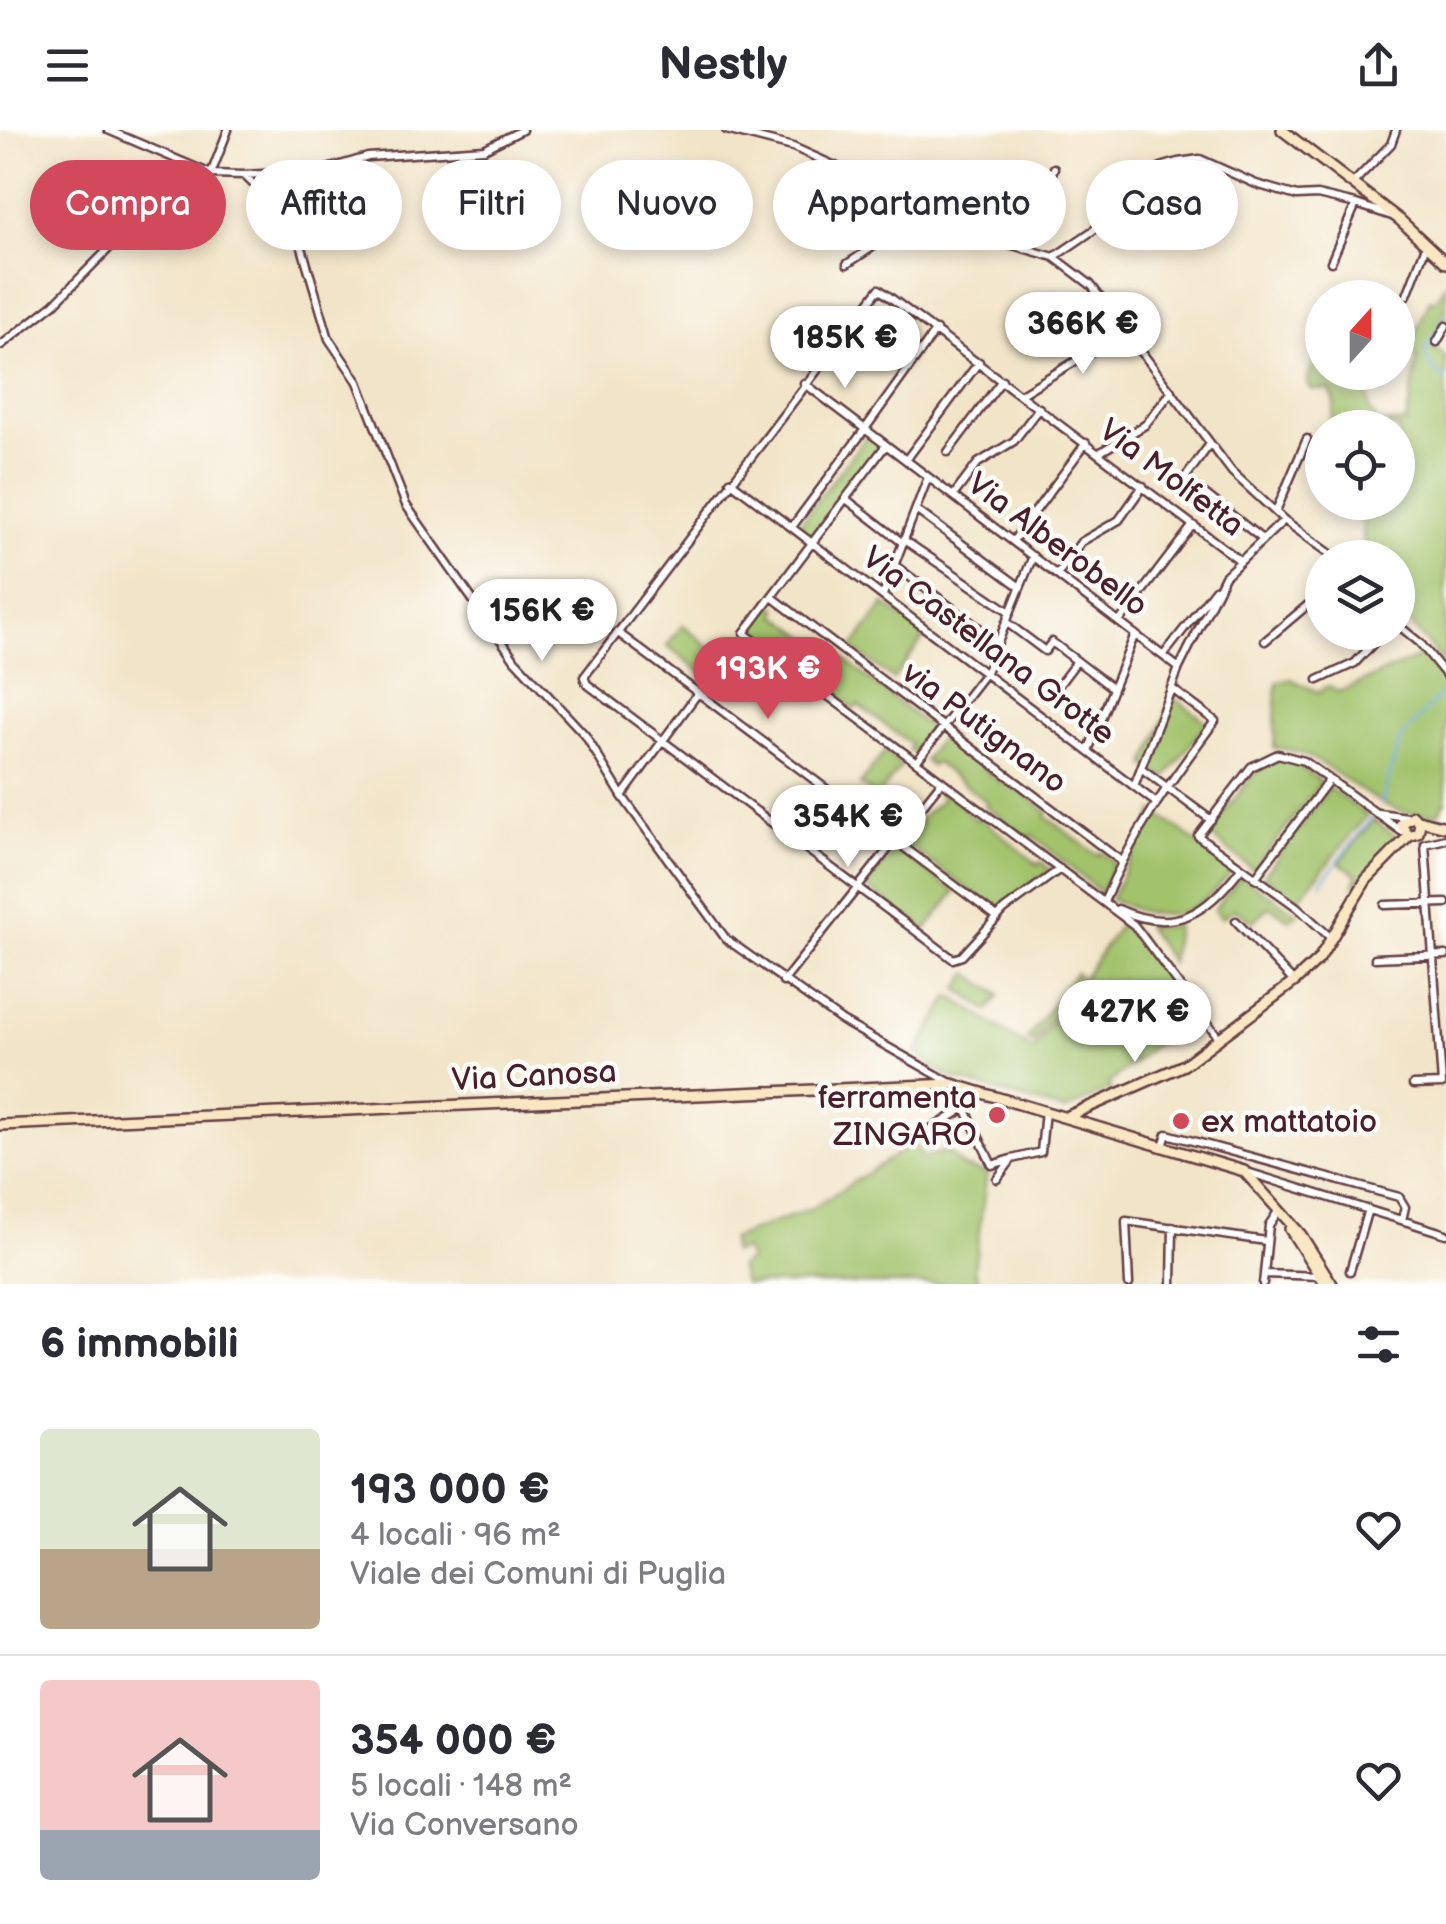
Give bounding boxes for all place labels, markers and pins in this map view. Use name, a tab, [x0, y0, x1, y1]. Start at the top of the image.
pin: 366K €	[1002, 292, 1164, 377]
pin: 185K €	[764, 306, 926, 391]
pin: 156K €	[461, 579, 623, 664]
pin: 193K €	[687, 637, 849, 722]
pin: 354K €	[767, 785, 929, 870]
pin: 427K €	[1054, 980, 1216, 1065]
place label: ferramenta ZINGARO	[818, 1079, 977, 1155]
place label: ex mattatoio	[1201, 1103, 1377, 1142]
marker: ferramenta ZINGARO	[986, 1104, 1008, 1126]
marker: ex mattatoio	[1170, 1110, 1192, 1132]

